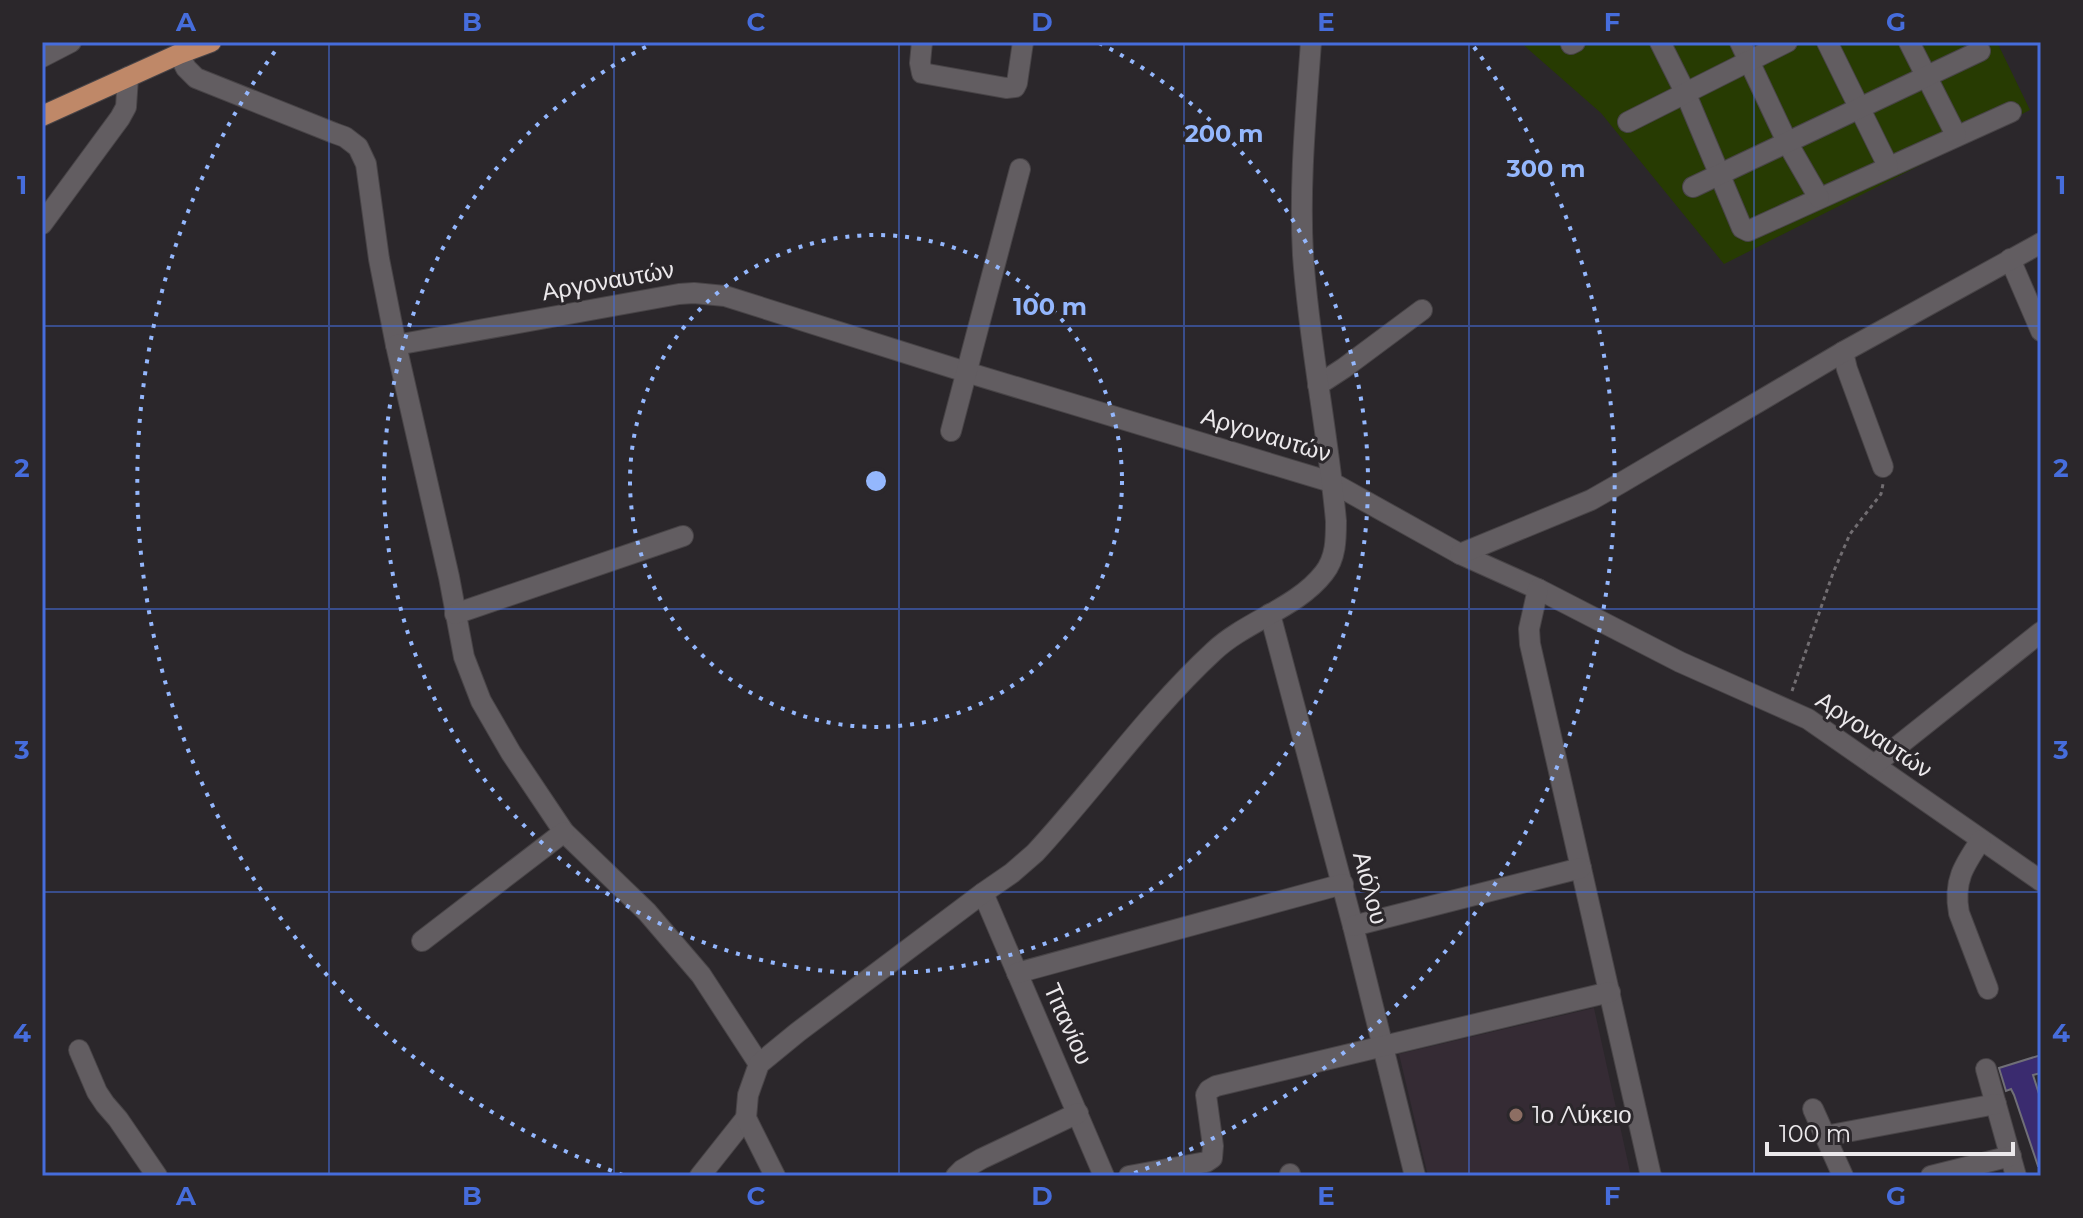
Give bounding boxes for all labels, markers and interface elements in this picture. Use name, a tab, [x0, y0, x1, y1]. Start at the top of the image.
text: A	[175, 6, 197, 38]
text: B	[462, 6, 482, 38]
text: C	[747, 6, 766, 38]
text: D	[1031, 6, 1053, 38]
text: E	[1317, 6, 1335, 38]
text: F	[1604, 6, 1620, 38]
text: G	[1886, 6, 1906, 38]
text: 200 m	[1185, 119, 1263, 148]
text: 300 m	[1506, 154, 1585, 183]
text: 1	[17, 169, 27, 201]
text: 1	[2056, 169, 2066, 201]
street label: Αργοναυτών	[539, 255, 676, 306]
text: 100 m	[1013, 292, 1087, 321]
street label: Αργοναυτών	[1198, 401, 1334, 468]
text: 2	[14, 452, 30, 484]
text: 2	[2053, 452, 2069, 484]
centre of rings	[862, 467, 890, 495]
street label: Αργοναυτών	[1811, 685, 1938, 784]
text: 3	[13, 734, 30, 766]
text: 3	[2052, 734, 2069, 766]
street label: Αιόλου	[1347, 848, 1394, 927]
street label: Τιτανίου	[1038, 979, 1099, 1069]
text: 4	[13, 1017, 31, 1049]
text: 4	[2052, 1017, 2070, 1049]
place label: 1ο Λύκειο	[1532, 1100, 1632, 1129]
marker: 1ο Λύκειο	[1507, 1106, 1525, 1124]
scale bar	[1767, 1106, 2013, 1156]
text: 100 m	[1779, 1119, 1851, 1148]
text: A	[175, 1180, 197, 1212]
text: B	[462, 1180, 482, 1212]
text: C	[747, 1180, 766, 1212]
text: D	[1031, 1180, 1053, 1212]
text: E	[1317, 1180, 1335, 1212]
text: F	[1604, 1180, 1620, 1212]
text: G	[1886, 1180, 1906, 1212]

